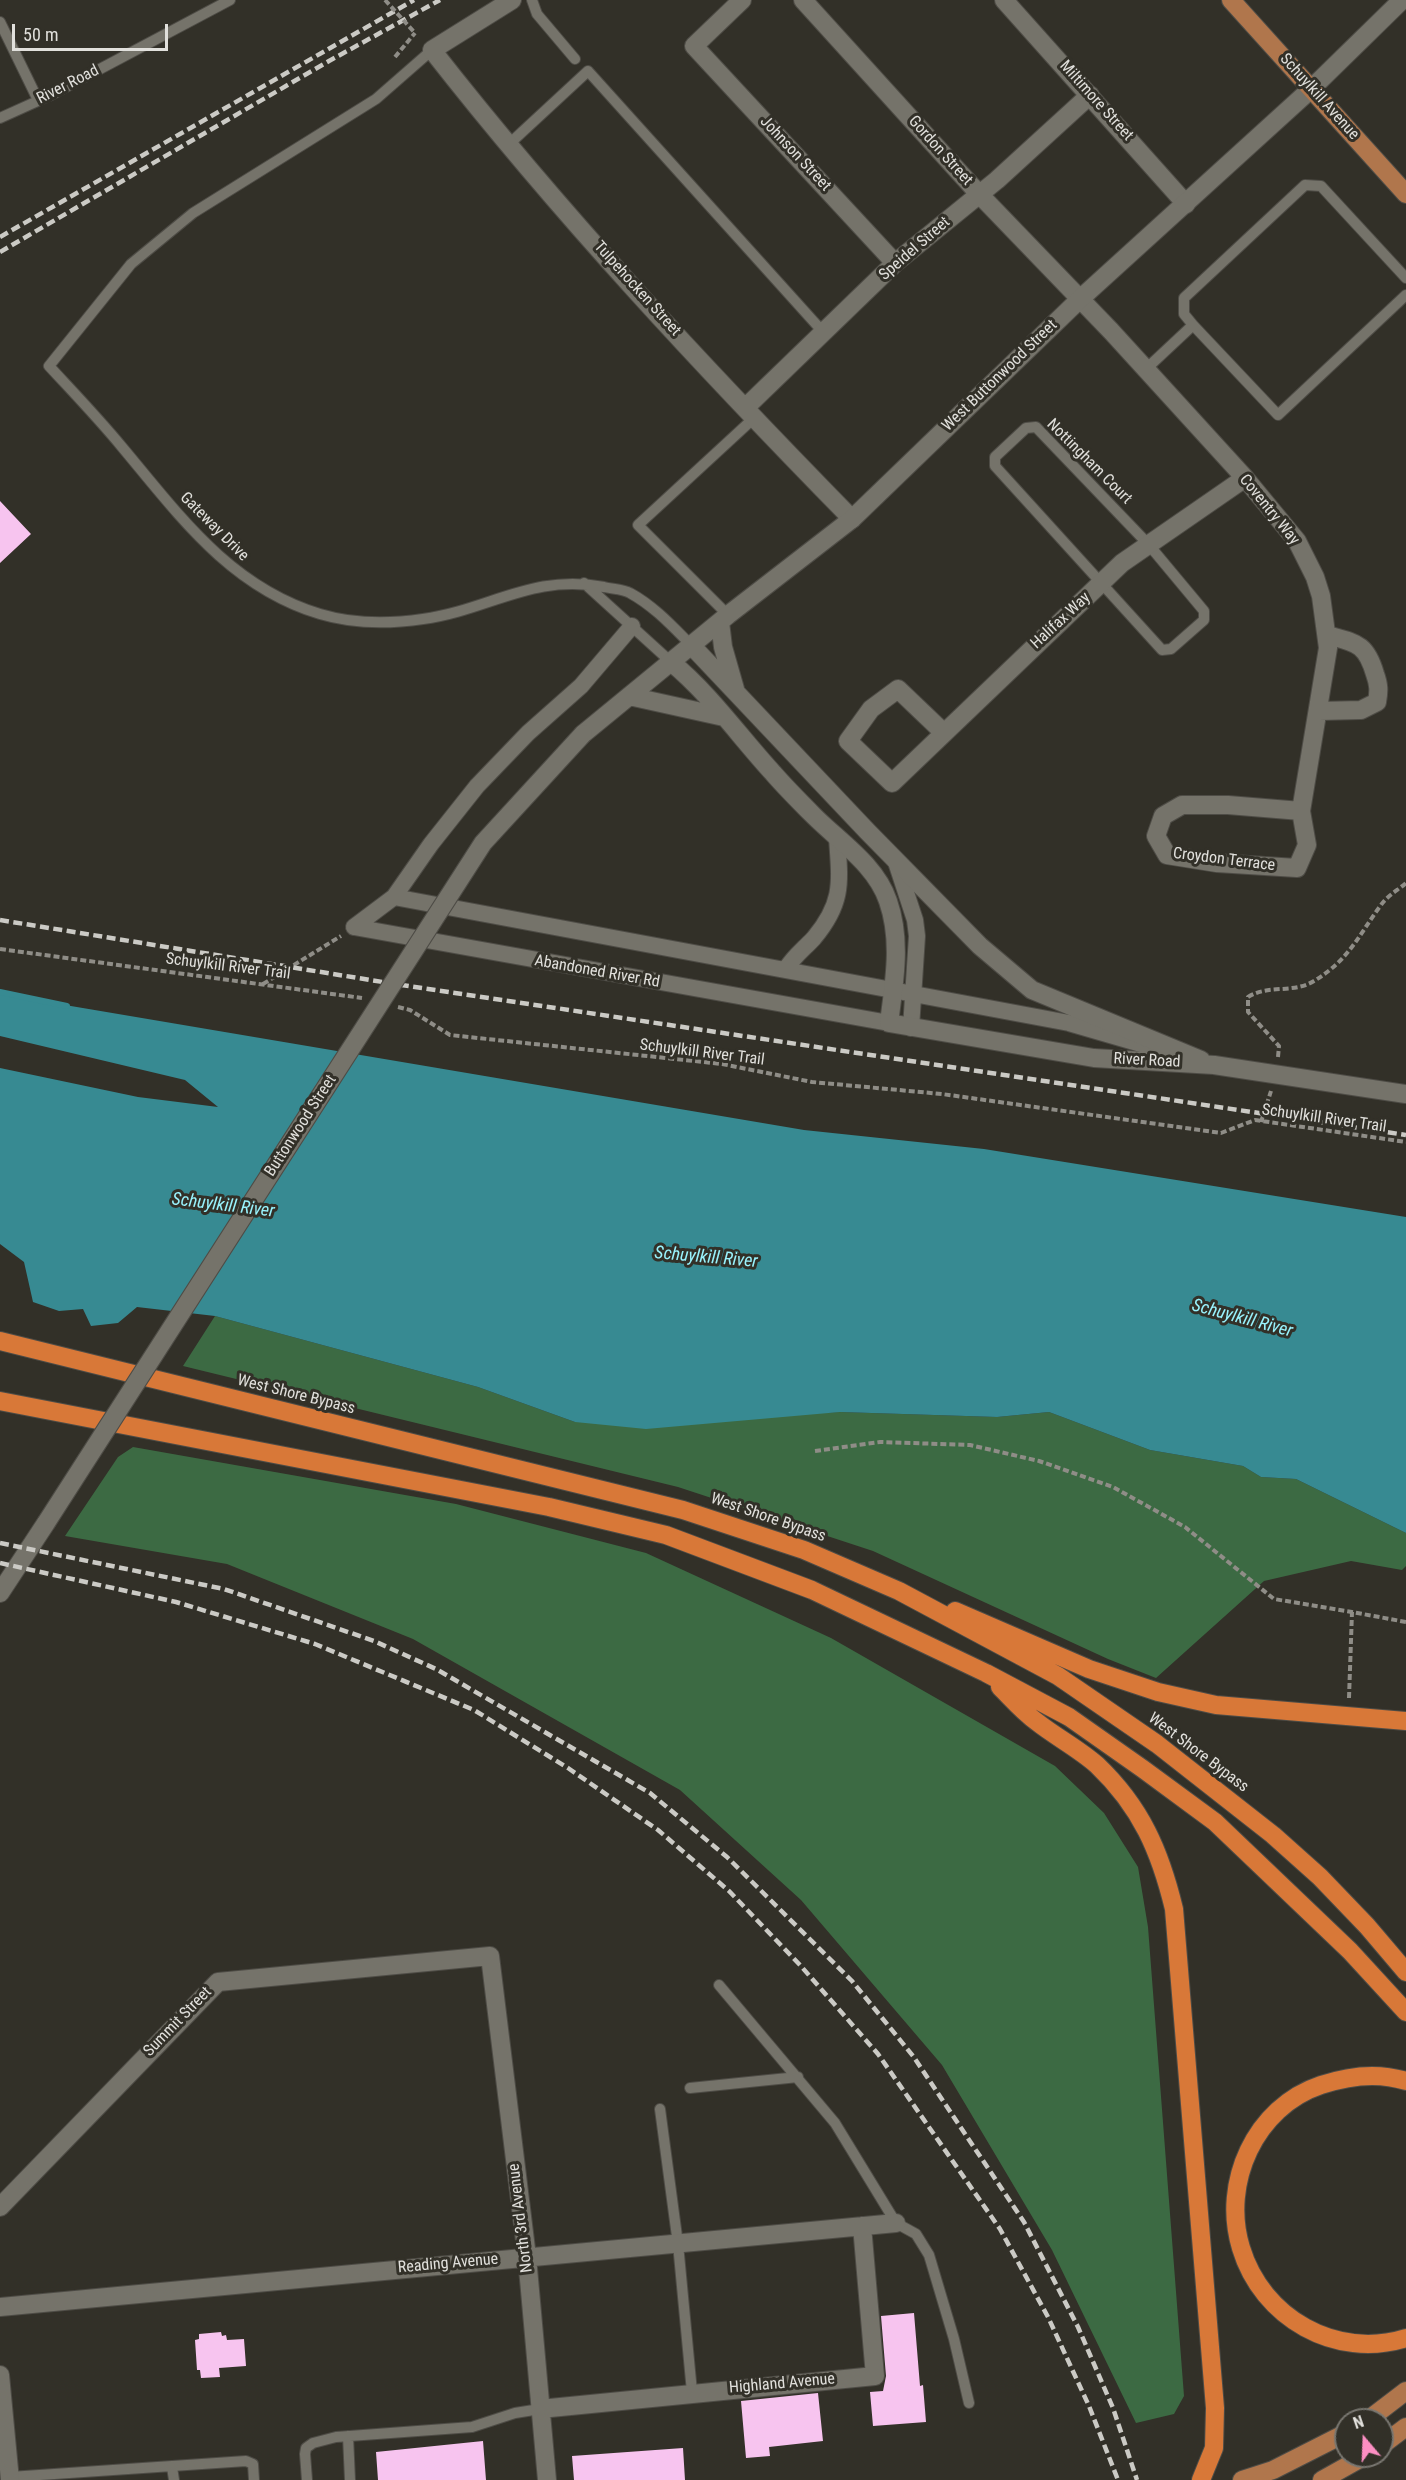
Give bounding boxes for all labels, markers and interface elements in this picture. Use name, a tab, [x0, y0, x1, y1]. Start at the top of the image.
scale bar	[15, 12, 171, 50]
text: 50 m	[23, 24, 58, 45]
street label: Schuylkill Avenue	[1275, 50, 1363, 144]
street label: Miltimore Street	[1055, 57, 1137, 145]
street label: River Road	[34, 61, 102, 109]
street label: Gordon Street	[904, 112, 976, 190]
street label: Johnson Street	[755, 113, 835, 195]
street label: Speidel Street	[876, 213, 954, 285]
street label: Tulpehocken Street	[589, 238, 685, 340]
street label: West Buttonwood Street	[939, 316, 1061, 436]
street label: Nottingham Court	[1042, 415, 1136, 509]
street label: Coventry Way	[1235, 471, 1303, 549]
street label: Gateway Drive	[176, 489, 252, 565]
street label: Halifax Way	[1027, 589, 1095, 653]
street label: Croydon Terrace	[1172, 844, 1276, 876]
street label: Schuylkill River Trail	[164, 950, 292, 984]
street label: Abandoned River Rd	[533, 952, 661, 992]
street label: Schuylkill River Trail	[638, 1036, 766, 1070]
street label: River Road	[1113, 1050, 1181, 1072]
street label: Buttonwood Street	[261, 1072, 341, 1180]
street label: Schuylkill River Trail	[1260, 1101, 1388, 1137]
water label: Schuylkill River	[170, 1189, 276, 1223]
water label: Schuylkill River	[654, 1243, 758, 1273]
water label: Schuylkill River	[1189, 1295, 1295, 1343]
street label: West Shore Bypass	[235, 1371, 357, 1419]
street label: West Shore Bypass	[708, 1489, 828, 1547]
street label: West Shore Bypass	[1144, 1709, 1252, 1797]
street label: Summit Street	[140, 1983, 216, 2061]
street label: North 3rd Avenue	[505, 2162, 537, 2274]
street label: Reading Avenue	[397, 2250, 499, 2278]
street label: Highland Avenue	[728, 2370, 836, 2398]
north arrow	[1334, 2408, 1394, 2468]
text: N	[1351, 2412, 1366, 2433]

